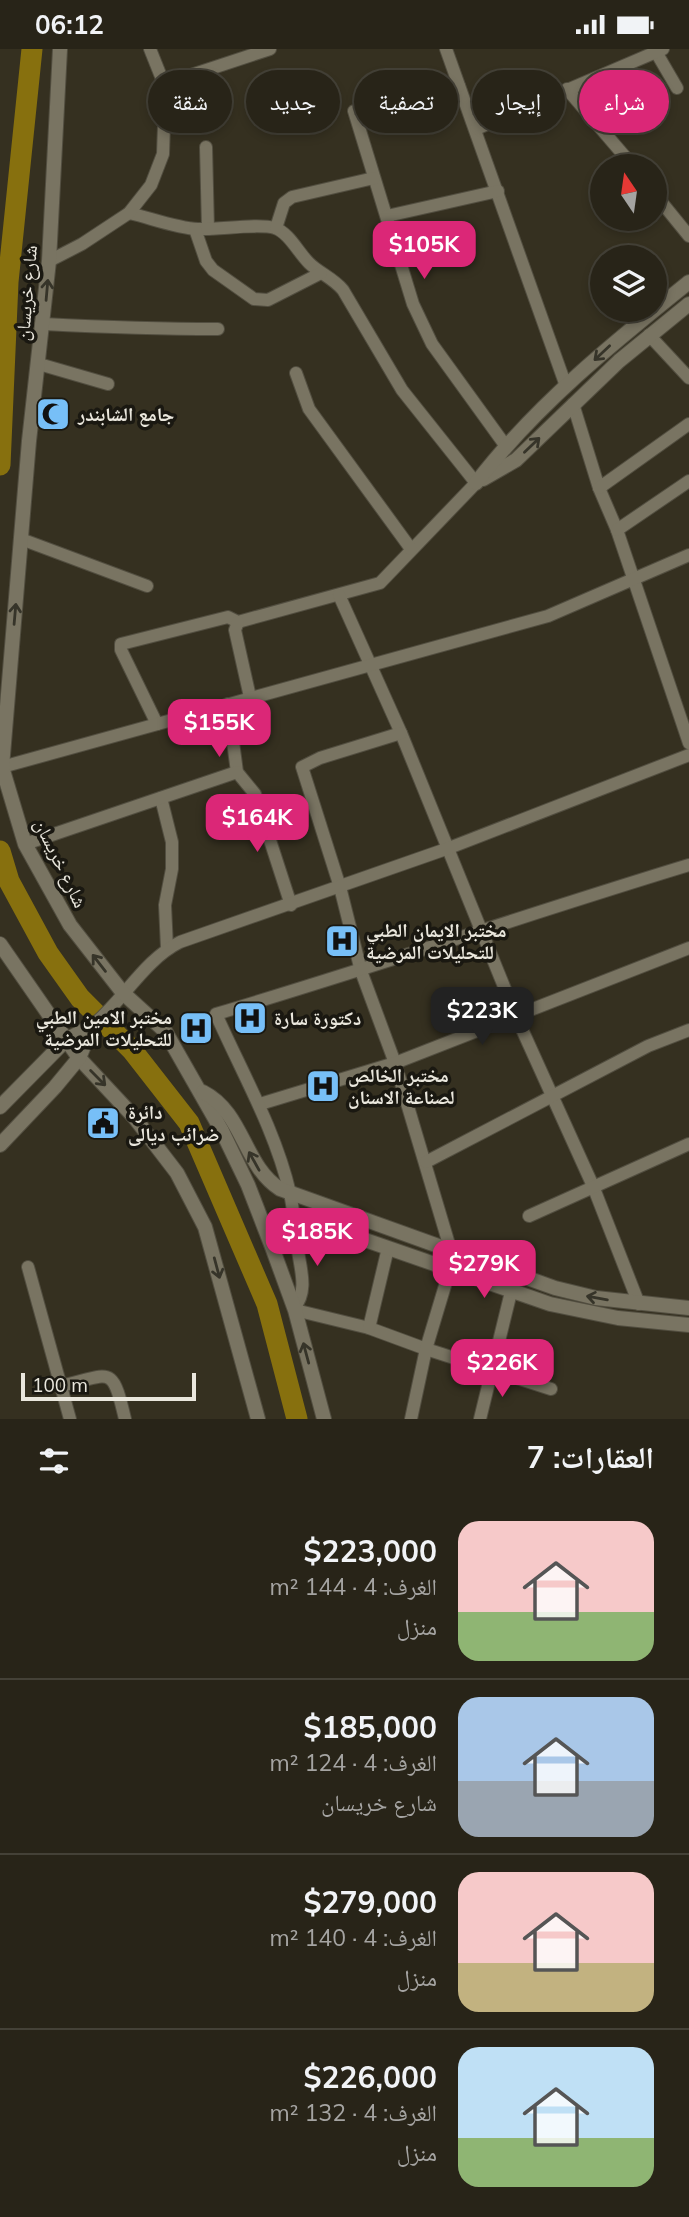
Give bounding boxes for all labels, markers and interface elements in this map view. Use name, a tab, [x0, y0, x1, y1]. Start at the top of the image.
text: 06:12	[35, 8, 104, 41]
chip: شقة	[148, 70, 232, 133]
chip: جديد	[246, 70, 340, 133]
chip: تصفية	[354, 70, 458, 133]
chip: إيجار	[472, 70, 565, 133]
chip: شراء	[579, 70, 669, 133]
north arrow	[590, 154, 667, 231]
map controls	[590, 154, 667, 322]
pin: $105K	[375, 222, 473, 281]
text: $105K	[389, 229, 459, 258]
street label: شارع خريسان	[10, 244, 42, 342]
button: layers	[590, 245, 667, 322]
one-way arrow	[41, 279, 54, 302]
one-way arrow	[593, 345, 611, 361]
mosque icon: جامع الشابندر	[34, 395, 72, 433]
place label: جامع الشابندر	[77, 402, 174, 427]
one-way arrow	[523, 436, 540, 453]
one-way arrow	[9, 603, 22, 626]
pin: $155K	[170, 699, 268, 759]
text: $155K	[184, 707, 254, 736]
pin: $164K	[208, 795, 306, 854]
text: $164K	[222, 802, 292, 831]
street label: شارع خريسان	[29, 815, 93, 911]
place label: مختبر الايمان الطبي للتحليلات المرضية	[366, 918, 506, 964]
hospital icon: مختبر الايمان الطبي للتحليلات المرضية	[323, 922, 361, 960]
one-way arrow	[92, 954, 107, 973]
pin: $223K	[433, 988, 531, 1047]
text: $223K	[447, 995, 517, 1024]
hospital icon: دكتورة سارة	[231, 999, 269, 1037]
place label: مختبر الامين الطبي للتحليلات المرضية	[36, 1005, 172, 1051]
place label: دكتورة سارة	[274, 1006, 361, 1030]
hospital icon: مختبر الامين الطبي للتحليلات المرضية	[177, 1009, 215, 1047]
place label: مختبر الخالص لصناعة الاسنان	[348, 1063, 455, 1109]
hospital icon: مختبر الخالص لصناعة الاسنان	[304, 1067, 342, 1105]
one-way arrow	[90, 1069, 107, 1086]
place label: دائرة ضرائب ديالى	[128, 1100, 219, 1146]
public building icon: دائرة ضرائب ديالى	[84, 1104, 122, 1142]
one-way arrow	[247, 1151, 261, 1171]
pin: $185K	[268, 1209, 366, 1268]
text: $185K	[282, 1216, 352, 1245]
pin: $279K	[435, 1241, 533, 1300]
text: $279K	[449, 1248, 519, 1277]
one-way arrow	[211, 1256, 224, 1279]
one-way arrow	[586, 1291, 609, 1304]
pin: $226K	[453, 1339, 551, 1399]
one-way arrow	[299, 1342, 312, 1364]
text: $226K	[467, 1347, 537, 1376]
scale bar	[21, 1370, 196, 1402]
text: 100 m	[32, 1373, 88, 1397]
text: العقارات: 7	[527, 1438, 654, 1476]
icon: filters	[35, 1442, 73, 1480]
text: $223,000	[304, 1532, 437, 1570]
icon: home	[514, 1549, 598, 1633]
text: الغرف: 4 · 144 m²	[270, 1572, 437, 1601]
text: منزل	[397, 1612, 437, 1641]
text: $185,000	[304, 1708, 437, 1746]
icon: home	[514, 1725, 598, 1809]
text: الغرف: 4 · 124 m²	[270, 1748, 437, 1777]
text: شارع خريسان	[321, 1788, 437, 1817]
text: $279,000	[304, 1883, 437, 1921]
icon: home	[514, 1900, 598, 1984]
text: الغرف: 4 · 140 m²	[270, 1923, 437, 1952]
text: منزل	[397, 1963, 437, 1992]
text: $226,000	[304, 2058, 437, 2096]
icon: home	[514, 2075, 598, 2159]
text: الغرف: 4 · 132 m²	[270, 2098, 437, 2127]
text: منزل	[397, 2138, 437, 2167]

